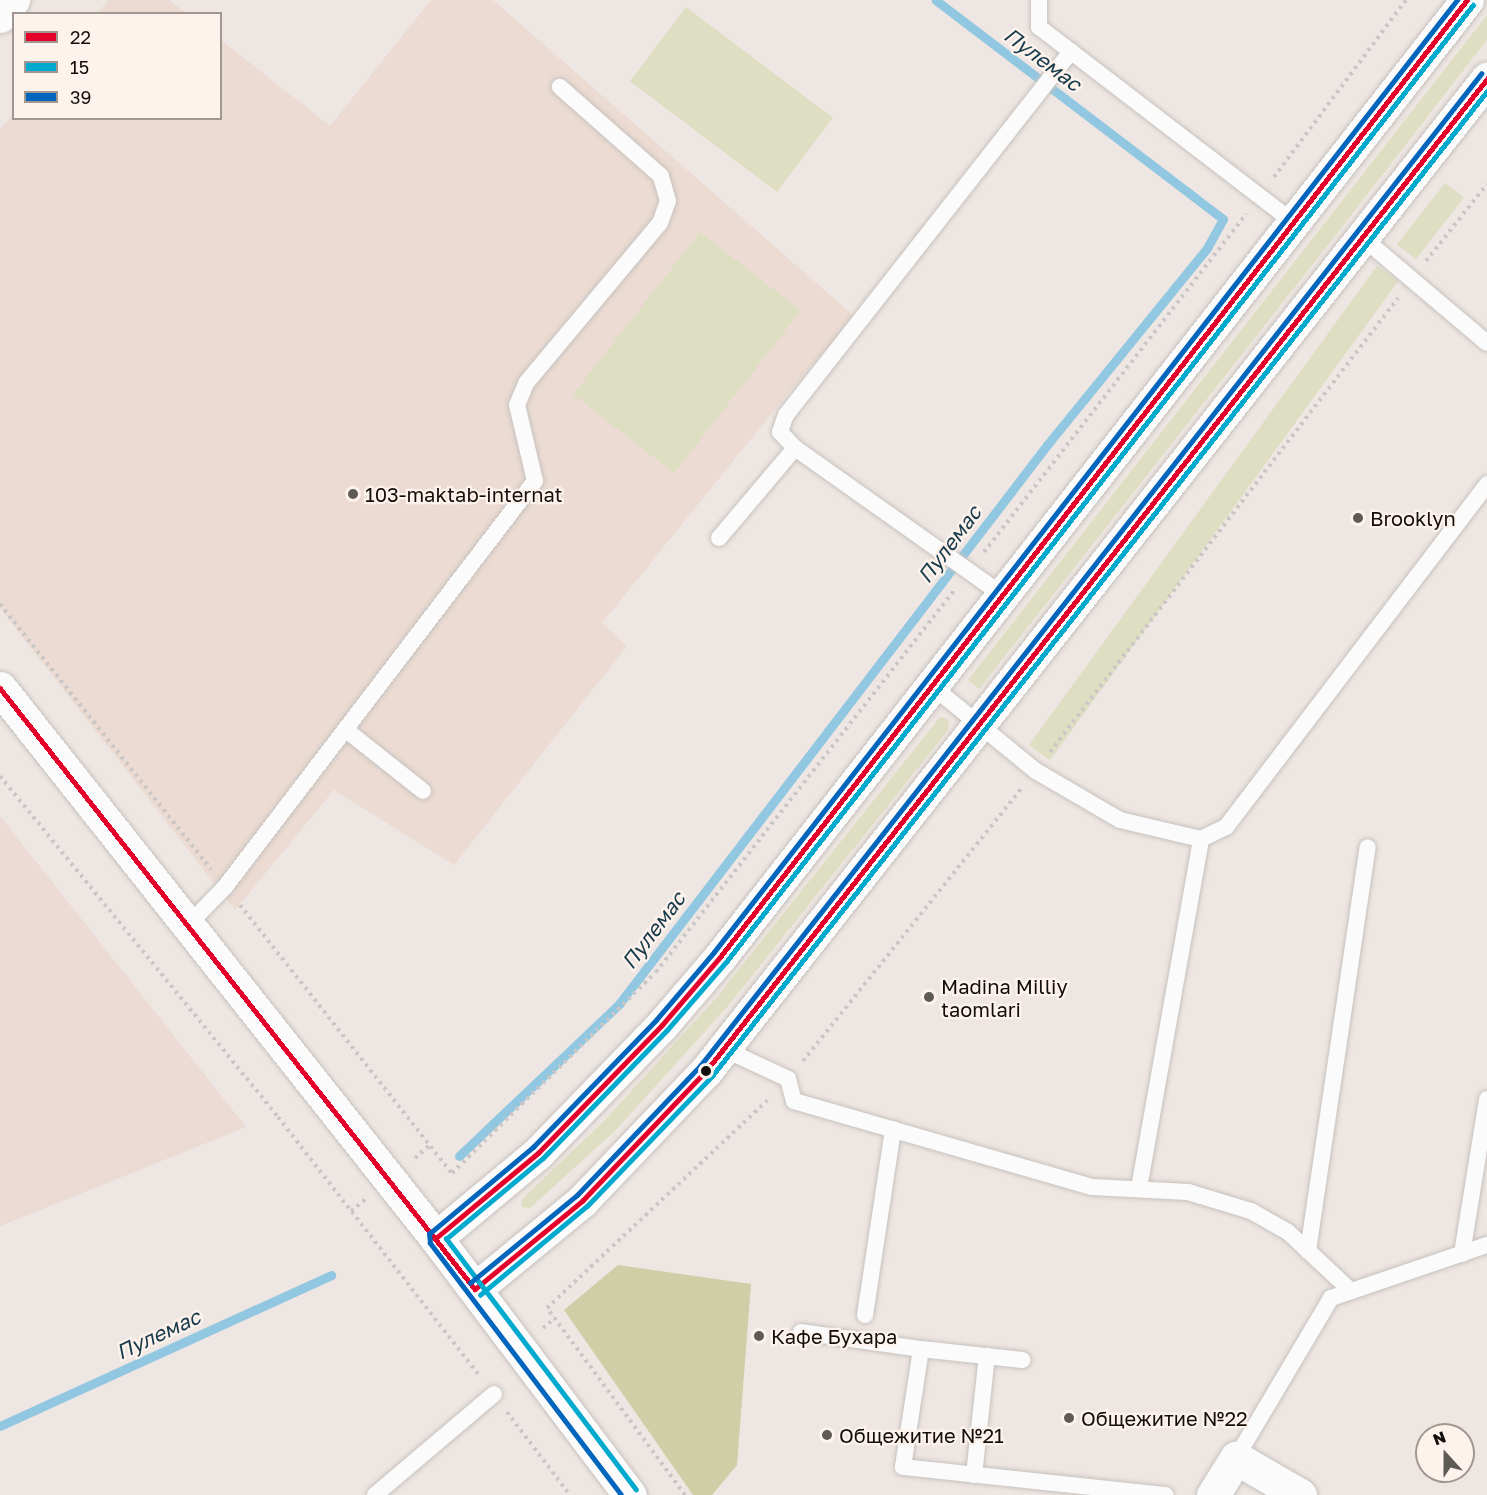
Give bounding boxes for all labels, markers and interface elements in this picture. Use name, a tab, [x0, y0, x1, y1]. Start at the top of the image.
legend	[12, 12, 222, 120]
water label: Пулемас	[999, 22, 1087, 96]
text: 22	[70, 26, 91, 48]
text: 15	[70, 56, 89, 78]
text: 39	[70, 86, 91, 108]
place label: 103-maktab-internat	[365, 482, 563, 506]
marker: 103-maktab-internat	[346, 487, 360, 501]
water label: Пулемас	[912, 500, 986, 588]
place label: Brooklyn	[1370, 506, 1456, 530]
marker: Brooklyn	[1351, 511, 1365, 525]
water label: Пулемас	[616, 886, 690, 974]
place label: Madina Milliy taomlari	[941, 974, 1068, 1021]
marker: Madina Milliy taomlari	[922, 990, 936, 1004]
unlabelled marker	[700, 1065, 712, 1077]
water label: Пулемас	[112, 1304, 204, 1364]
place label: Кафе Бухара	[771, 1324, 897, 1348]
marker: Кафе Бухара	[752, 1329, 766, 1343]
place label: Общежитие №22	[1081, 1406, 1248, 1430]
marker: Общежитие №22	[1062, 1411, 1076, 1425]
place label: Общежитие №21	[839, 1423, 1004, 1447]
north arrow	[1415, 1423, 1475, 1483]
text: N	[1430, 1427, 1449, 1450]
marker: Общежитие №21	[820, 1428, 834, 1442]

